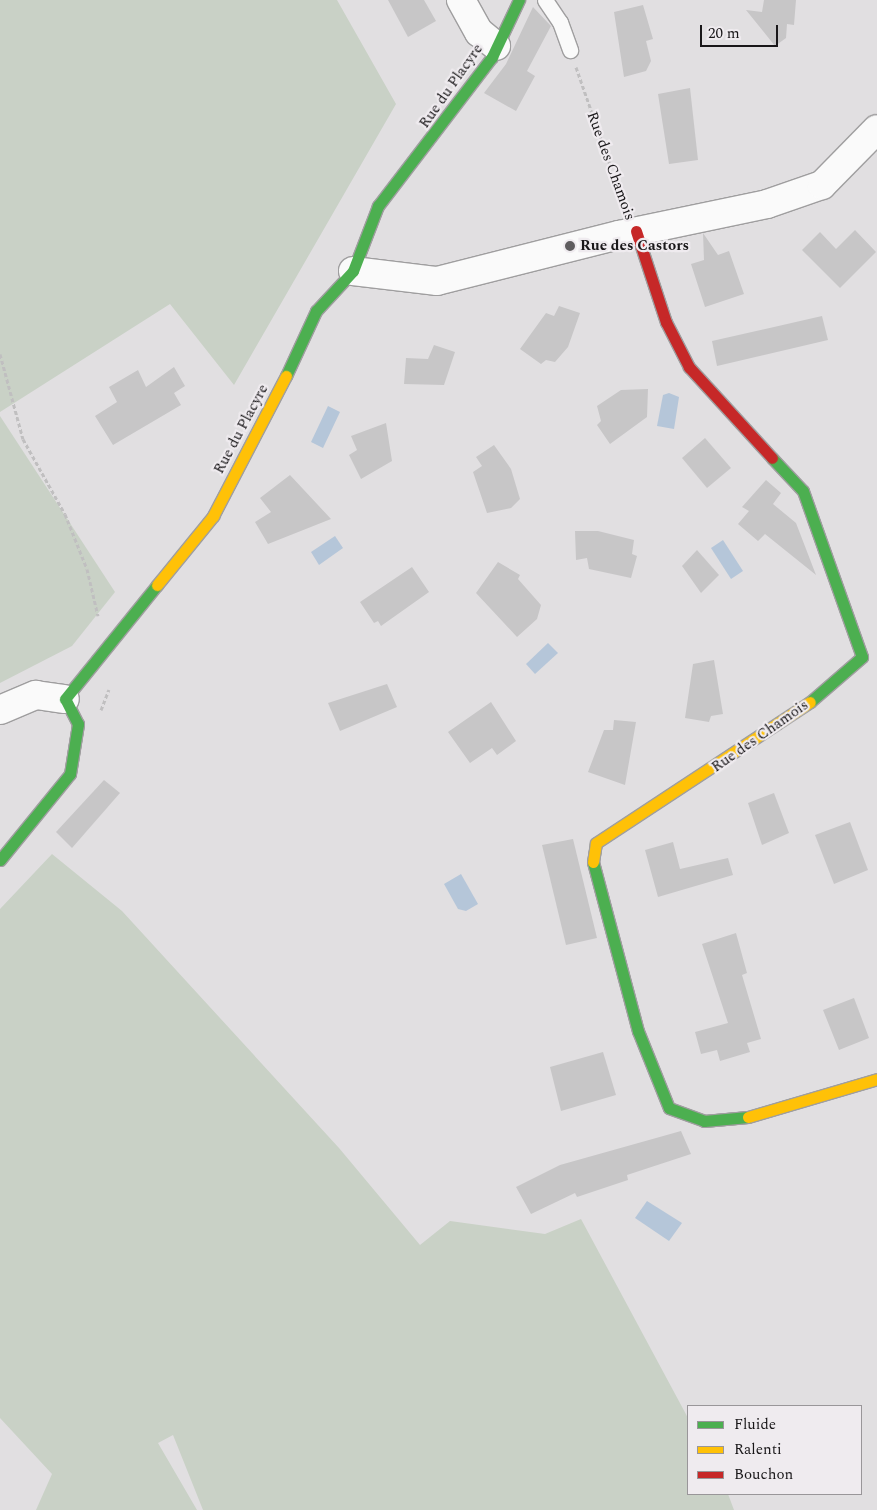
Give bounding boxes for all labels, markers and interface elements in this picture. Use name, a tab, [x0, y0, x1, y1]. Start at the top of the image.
scale bar	[702, 15, 780, 47]
text: 20 m	[708, 22, 740, 45]
street label: Rue du Placyre	[415, 40, 487, 132]
street label: Rue des Chamois	[583, 109, 639, 223]
place label: Rue des Castors	[580, 237, 689, 255]
marker: Rue des Castors	[564, 240, 576, 252]
street label: Rue du Placyre	[210, 381, 272, 477]
street label: Rue des Chamois	[708, 696, 812, 776]
legend	[687, 1405, 862, 1495]
text: Fluide	[734, 1413, 776, 1436]
text: Ralenti	[734, 1438, 782, 1461]
text: Bouchon	[734, 1463, 793, 1486]

